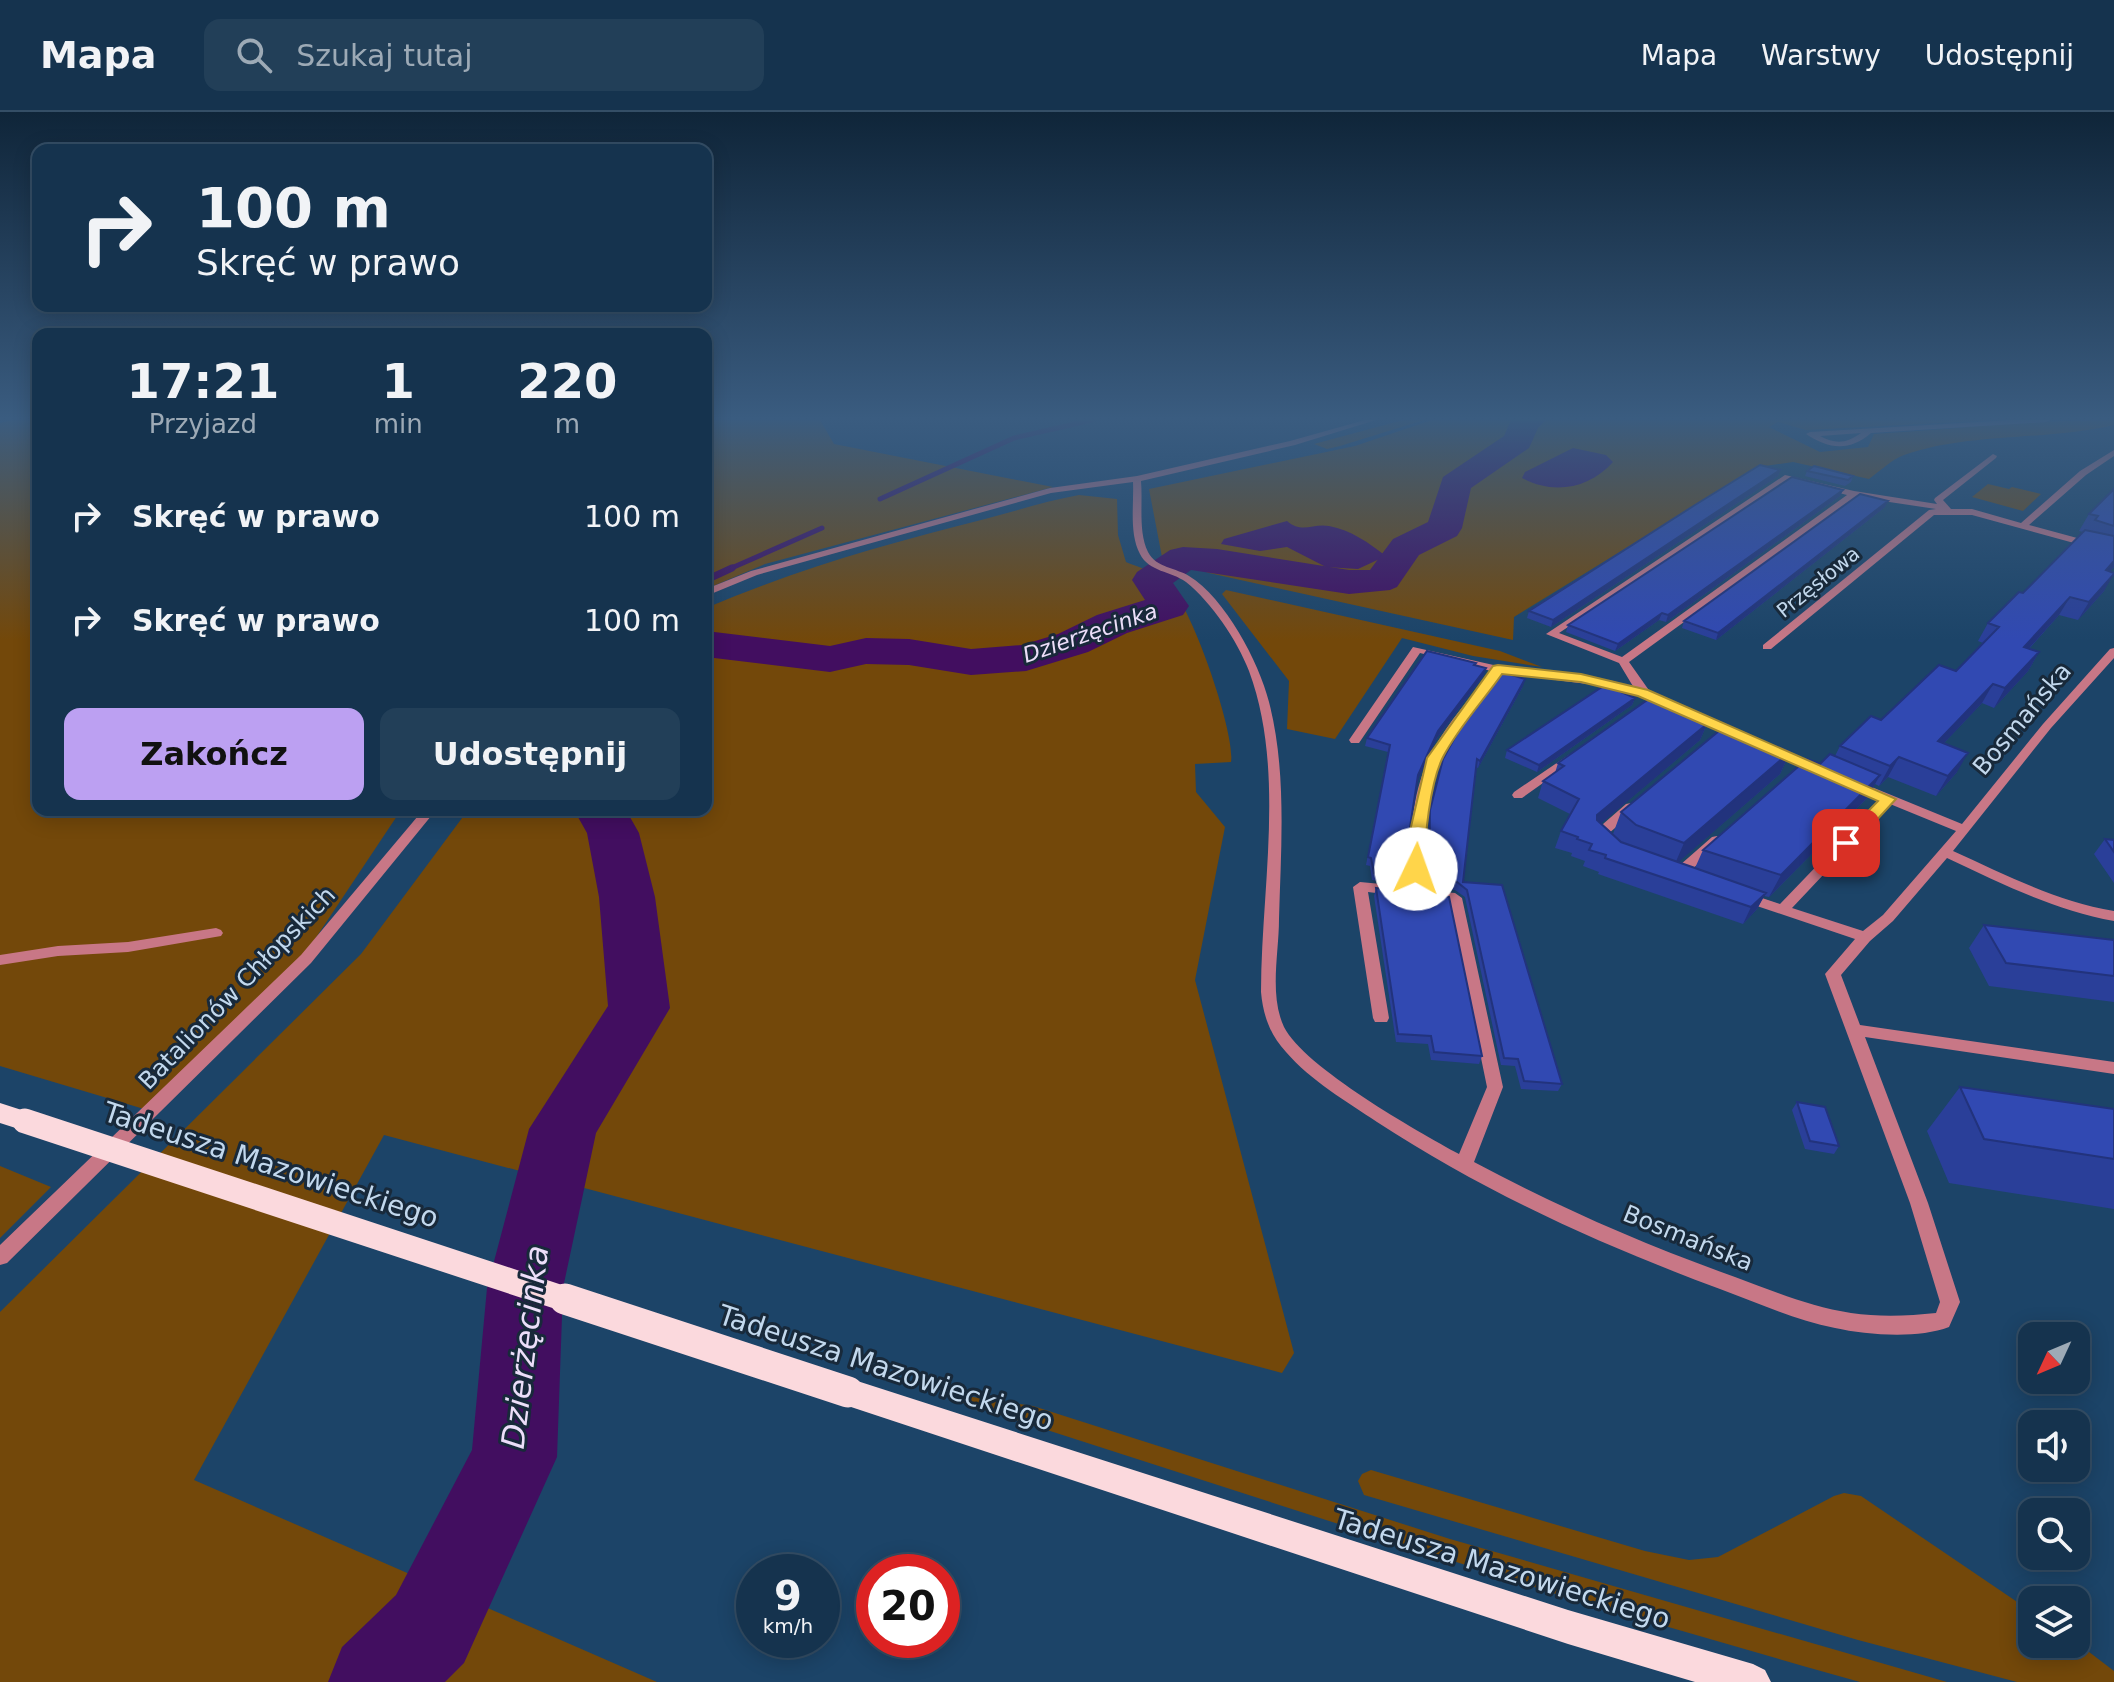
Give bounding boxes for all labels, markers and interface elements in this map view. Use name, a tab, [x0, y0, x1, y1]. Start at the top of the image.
search box	[204, 19, 764, 91]
text: Mapa	[40, 33, 156, 77]
icon: search	[232, 33, 276, 77]
text: Szukaj tutaj	[296, 38, 472, 73]
text: Mapa	[1641, 39, 1717, 72]
text: Warstwy	[1761, 39, 1881, 72]
text: Udostępnij	[1925, 39, 2074, 72]
text: 100 m	[196, 175, 391, 240]
icon: right	[64, 176, 168, 280]
text: Skręć w prawo	[196, 242, 460, 283]
text: 17:21	[126, 353, 279, 409]
text: 1	[382, 353, 415, 409]
text: 220	[517, 353, 617, 409]
text: Przyjazd	[149, 409, 257, 439]
text: min	[374, 409, 423, 439]
text: m	[555, 409, 580, 439]
icon: right	[64, 494, 108, 538]
text: Skręć w prawo	[132, 499, 380, 534]
text: 100 m	[584, 499, 680, 534]
street label: Przęsłowa	[1772, 541, 1864, 623]
icon: right	[64, 598, 108, 642]
water label: Dzierżęcinka	[1019, 598, 1161, 668]
text: Skręć w prawo	[132, 603, 380, 638]
text: 100 m	[584, 603, 680, 638]
street label: Bosmańska	[1967, 657, 2077, 781]
button: Zakończ	[64, 708, 364, 800]
button: Udostępnij	[380, 708, 680, 800]
pin	[1812, 809, 1880, 877]
icon: arrive	[1824, 821, 1868, 865]
position arrow	[1374, 827, 1458, 911]
street label: Batalionów Chłopskich	[133, 881, 341, 1095]
street label: Tadeusza Mazowieckiego	[98, 1095, 443, 1235]
street label: Bosmańska	[1619, 1199, 1757, 1277]
water label: Dzierżęcinka	[494, 1243, 556, 1451]
street label: Tadeusza Mazowieckiego	[713, 1298, 1058, 1438]
north arrow	[2018, 1322, 2090, 1394]
map controls	[2018, 1322, 2090, 1658]
button: sound	[2018, 1410, 2090, 1482]
button: search	[2018, 1498, 2090, 1570]
street label: Tadeusza Mazowieckiego	[1329, 1502, 1674, 1636]
speed limit sign: 20	[856, 1554, 960, 1658]
text: 9	[774, 1573, 802, 1619]
button: layers	[2018, 1586, 2090, 1658]
text: km/h	[763, 1614, 813, 1638]

